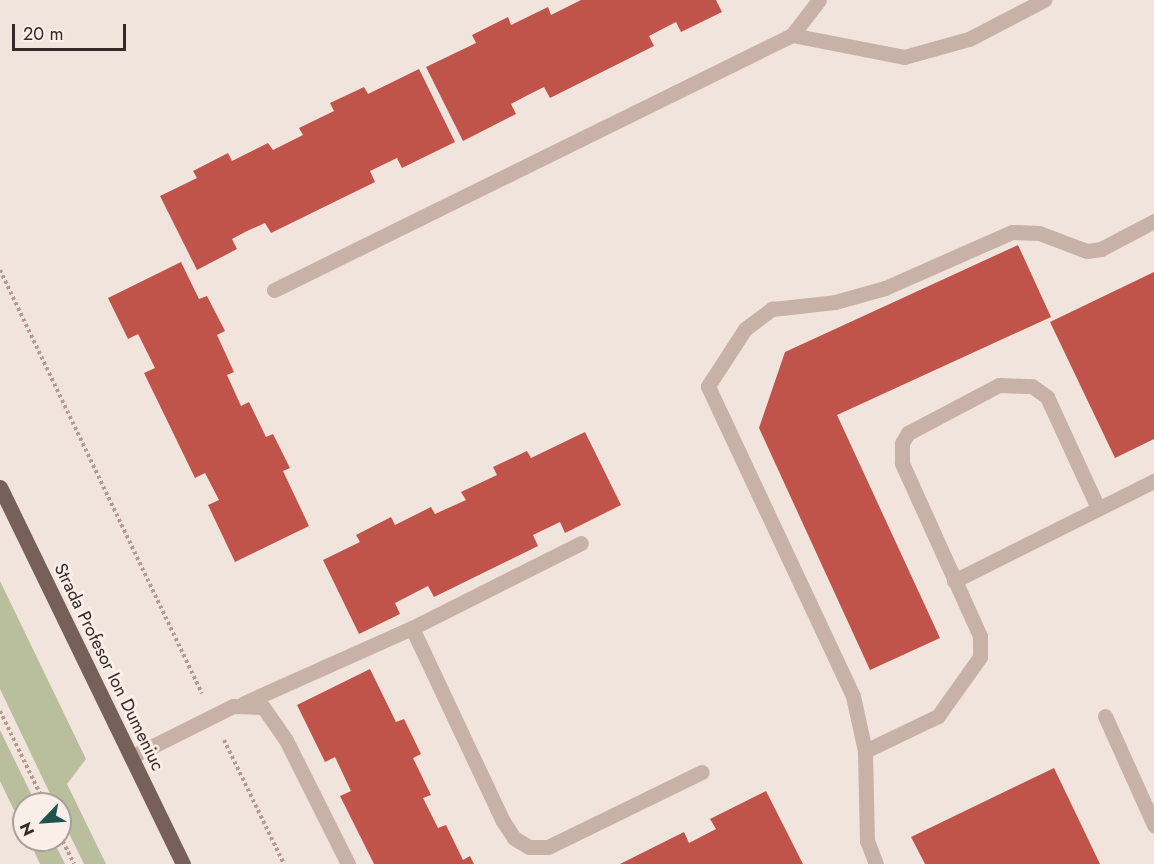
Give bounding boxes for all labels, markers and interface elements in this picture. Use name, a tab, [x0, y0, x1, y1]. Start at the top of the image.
scale bar	[15, 12, 129, 50]
text: 20 m	[23, 21, 63, 47]
street label: Strada Profesor Ion Dumeniuc	[49, 560, 169, 774]
north arrow	[12, 792, 72, 852]
text: N	[14, 818, 40, 840]

